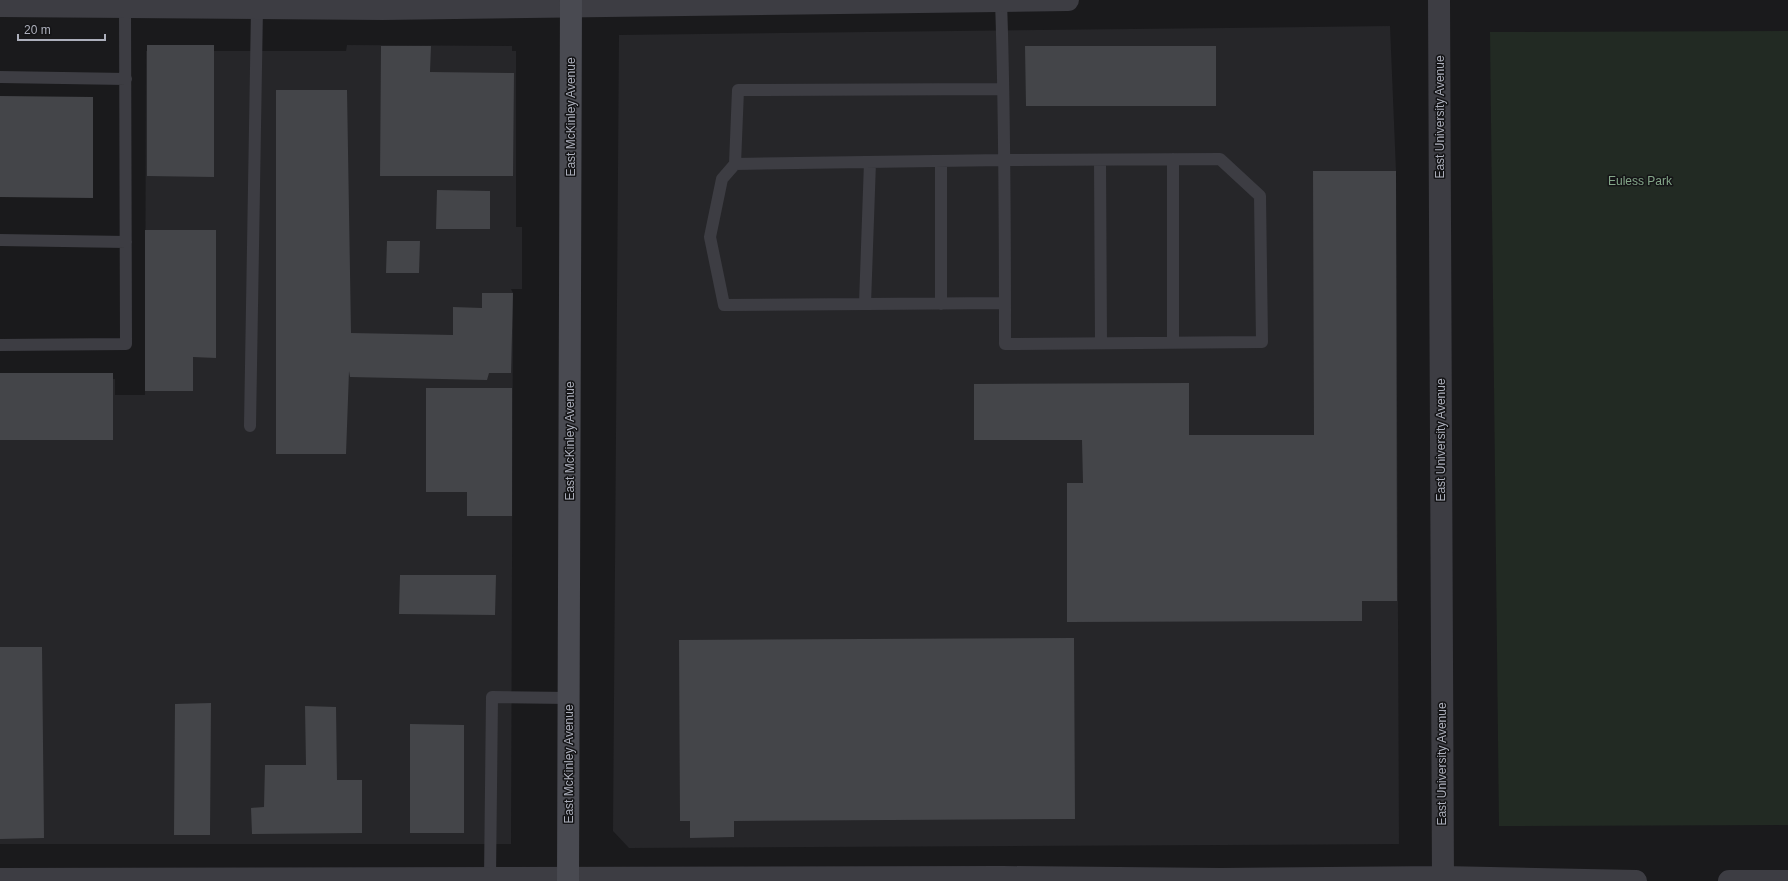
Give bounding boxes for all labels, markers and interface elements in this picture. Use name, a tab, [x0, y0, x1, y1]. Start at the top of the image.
scale bar	[18, 16, 105, 42]
text: 20 m	[24, 23, 51, 37]
street label: East University Avenue	[1433, 55, 1447, 179]
street label: East McKinley Avenue	[564, 57, 578, 177]
park label: Euless Park	[1608, 174, 1673, 188]
street label: East University Avenue	[1434, 378, 1448, 502]
street label: East McKinley Avenue	[563, 381, 577, 501]
street label: East University Avenue	[1435, 702, 1449, 826]
street label: East McKinley Avenue	[562, 704, 576, 824]

